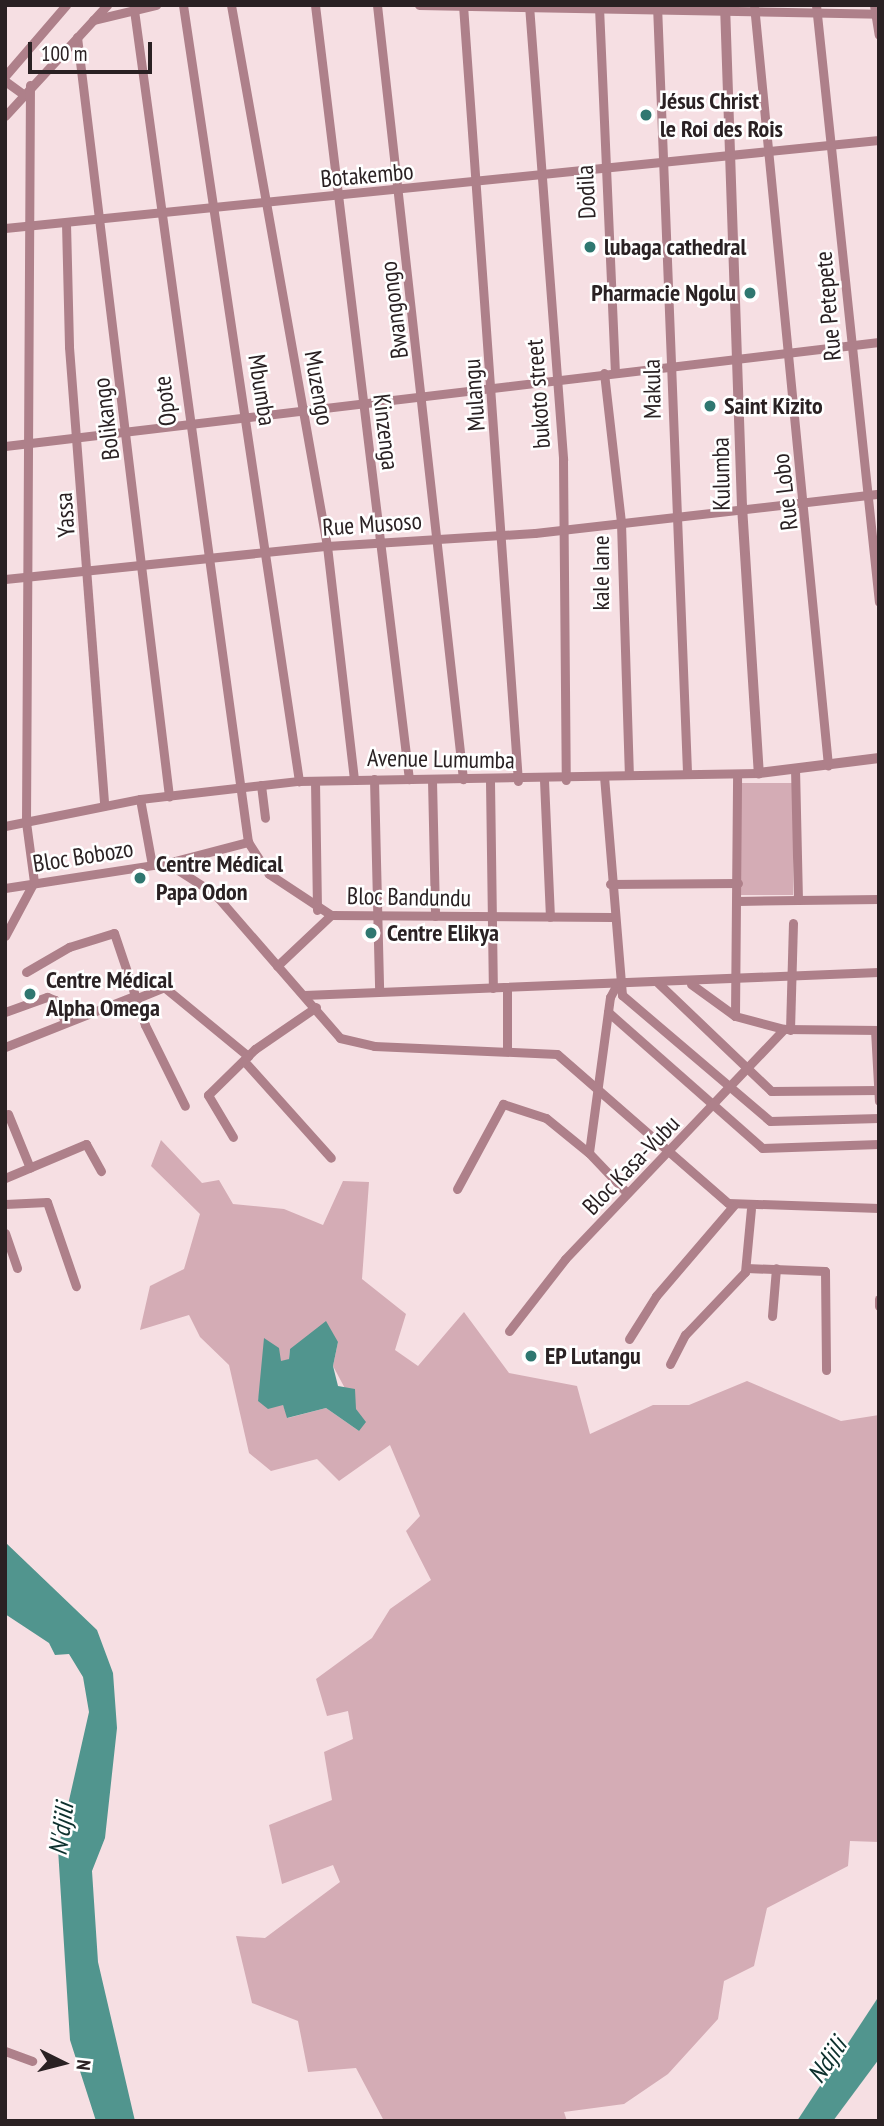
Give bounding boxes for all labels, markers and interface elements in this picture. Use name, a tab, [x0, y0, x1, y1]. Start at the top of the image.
scale bar	[32, 28, 156, 72]
text: 100 m	[41, 40, 87, 67]
place label: Jésus Christ le Roi des Rois	[660, 87, 783, 143]
marker: Jésus Christ le Roi des Rois	[638, 107, 654, 123]
street label: Botakembo	[319, 157, 415, 193]
street label: Dodila	[570, 164, 602, 220]
place label: lubaga cathedral	[604, 233, 746, 261]
marker: lubaga cathedral	[582, 239, 598, 255]
street label: Rue Petepete	[809, 250, 847, 362]
street label: Bwangongo	[374, 260, 414, 360]
place label: Pharmacie Ngolu	[591, 279, 736, 307]
marker: Pharmacie Ngolu	[742, 285, 758, 301]
street label: bukoto street	[520, 338, 556, 450]
street label: Muzengo	[298, 348, 340, 428]
street label: Mbumba	[242, 352, 282, 428]
street label: Mulangu	[457, 358, 491, 432]
street label: Makula	[637, 359, 667, 419]
street label: Opote	[148, 374, 182, 428]
street label: Bolikango	[87, 376, 125, 462]
street label: Kinzenga	[367, 392, 405, 472]
place label: Saint Kizito	[724, 392, 823, 420]
marker: Saint Kizito	[702, 398, 718, 414]
street label: Kulumba	[706, 437, 736, 511]
street label: Rue Lobo	[766, 452, 804, 532]
street label: Yassa	[49, 492, 81, 538]
street label: Rue Musoso	[321, 506, 423, 542]
street label: kale lane	[587, 535, 615, 611]
street label: Avenue Lumumba	[367, 743, 515, 775]
street label: Bloc Bobozo	[30, 834, 136, 878]
place label: Centre Médical Papa Odon	[156, 850, 283, 906]
marker: Centre Médical Papa Odon	[130, 868, 150, 888]
street label: Bloc Bandundu	[347, 882, 471, 912]
place label: Centre Elikya	[387, 919, 499, 947]
marker: Centre Elikya	[361, 923, 381, 943]
place label: Centre Médical Alpha Omega	[46, 966, 173, 1022]
marker: Centre Médical Alpha Omega	[20, 984, 40, 1004]
street label: Bloc Kasa-Vubu	[576, 1109, 686, 1221]
place label: EP Lutangu	[545, 1342, 642, 1370]
marker: EP Lutangu	[523, 1348, 539, 1364]
water label: N'djili	[42, 1801, 80, 1857]
north arrow	[28, 2028, 98, 2098]
water label: Ndjili	[801, 2031, 853, 2089]
text: N	[71, 2059, 96, 2072]

